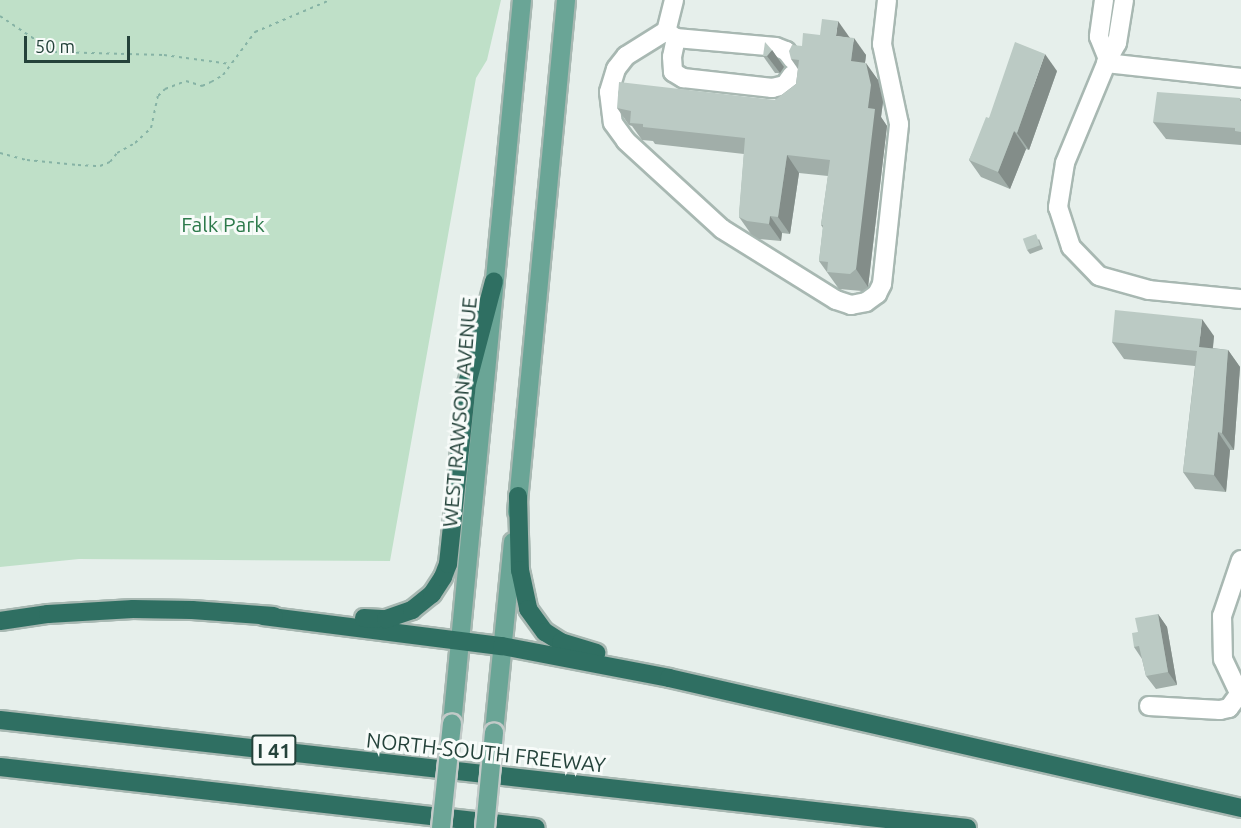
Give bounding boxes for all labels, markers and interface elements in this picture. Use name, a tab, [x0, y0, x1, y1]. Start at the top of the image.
scale bar	[27, 24, 134, 62]
text: 50 m	[35, 36, 75, 56]
park label: Falk Park	[181, 211, 265, 237]
street label: WEST RAWSON AVENUE	[436, 296, 482, 528]
street label: NORTH-SOUTH FREEWAY	[365, 727, 607, 777]
road number: I 41	[250, 733, 298, 767]

